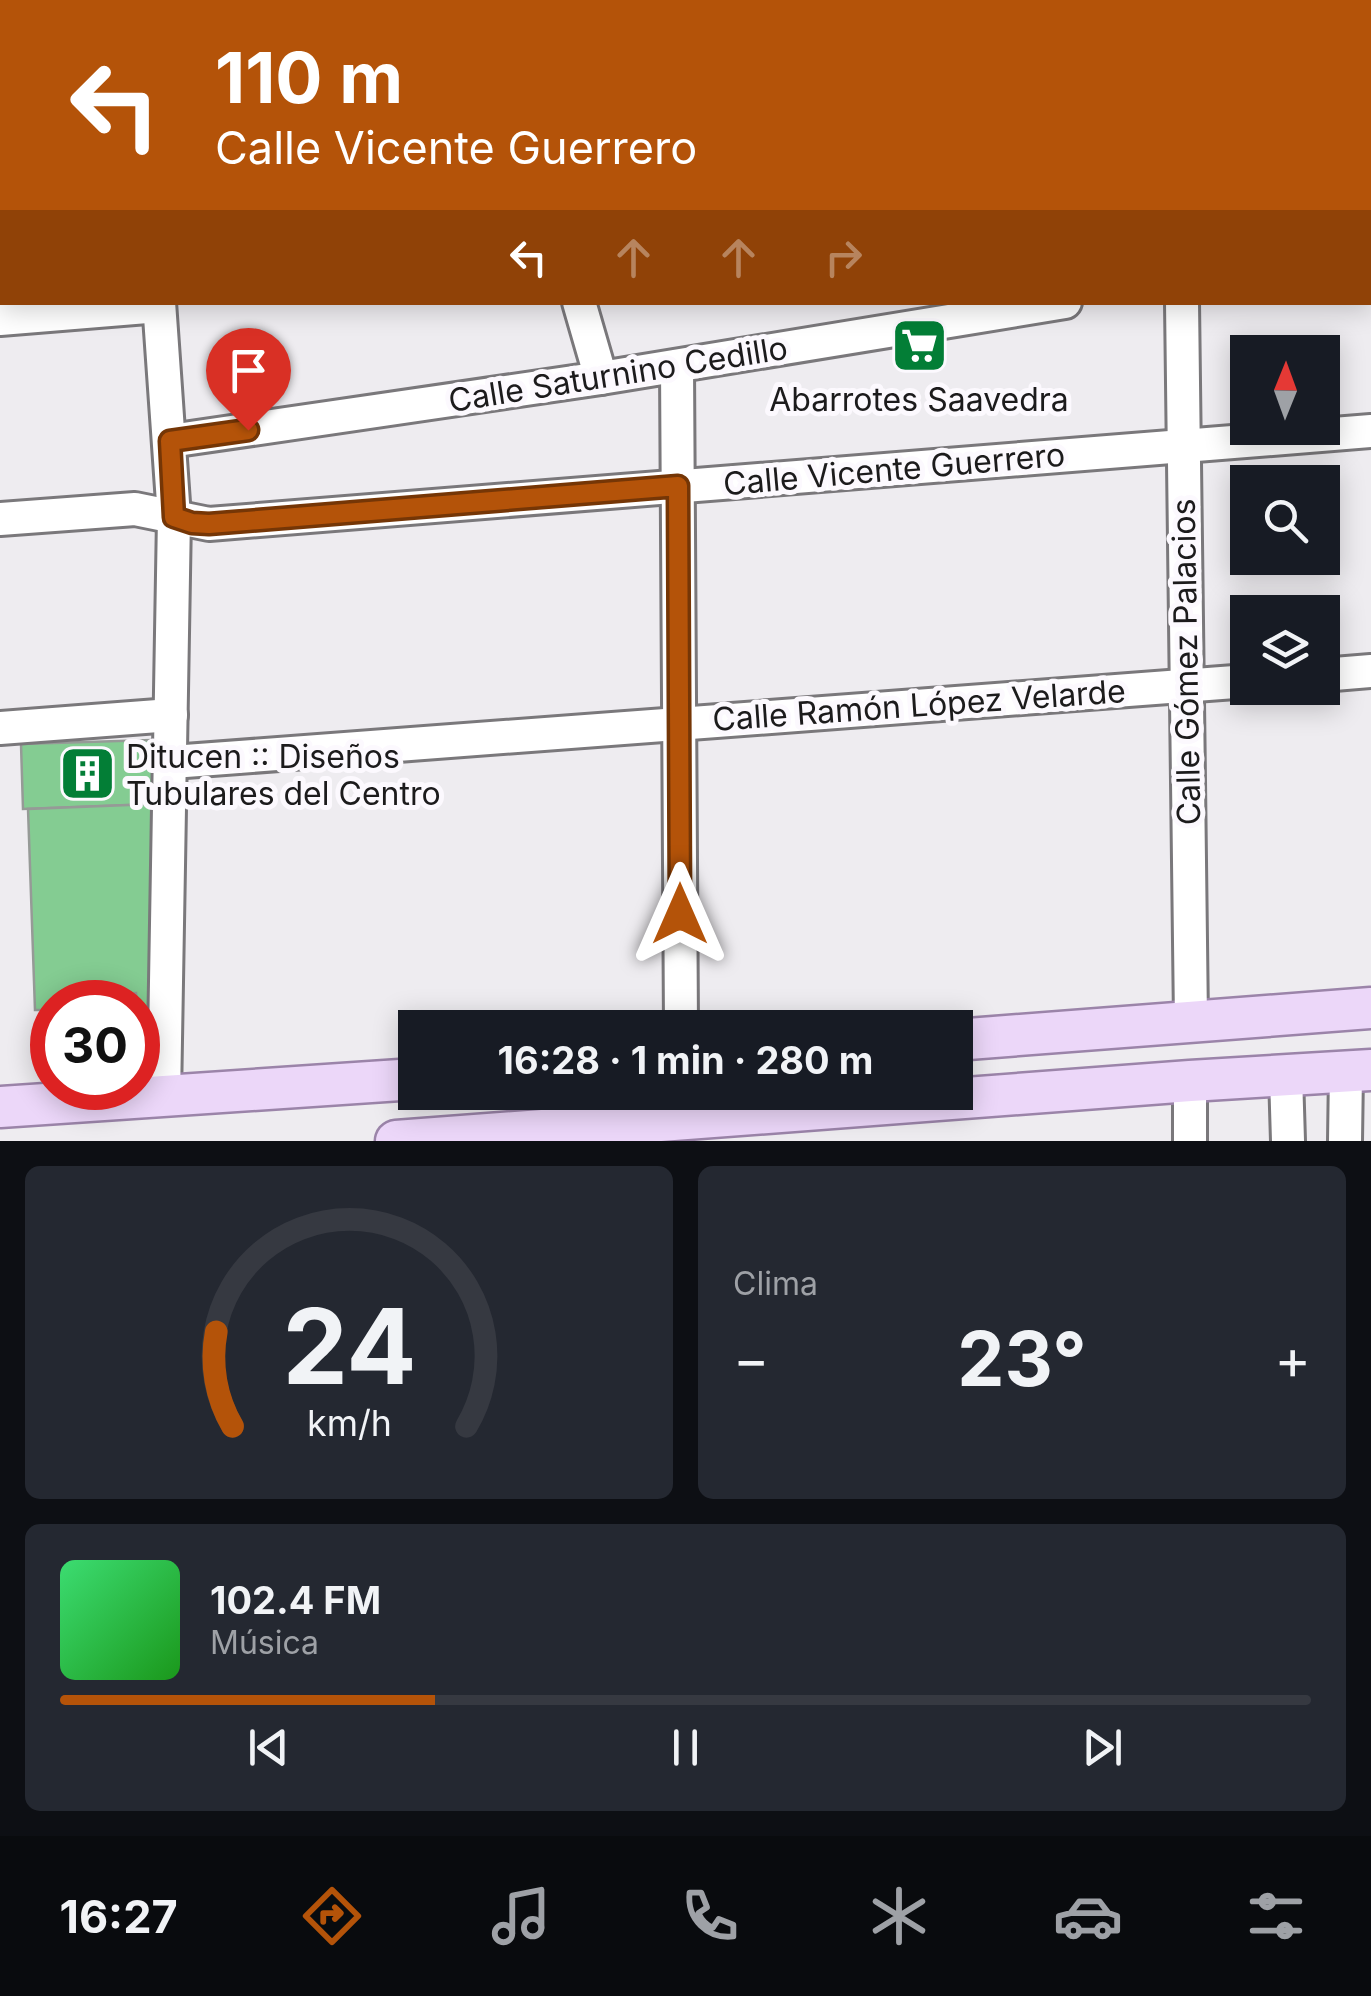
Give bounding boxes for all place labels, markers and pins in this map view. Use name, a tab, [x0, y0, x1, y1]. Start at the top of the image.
supermarket icon: Abarrotes Saavedra	[889, 315, 949, 375]
pin	[206, 328, 291, 431]
place label: Abarrotes Saavedra	[769, 380, 1069, 419]
place label: Ditucen :: Diseños Tubulares del Centro	[126, 737, 441, 813]
building icon: Ditucen :: Diseños Tubulares del Centro	[57, 744, 117, 804]

